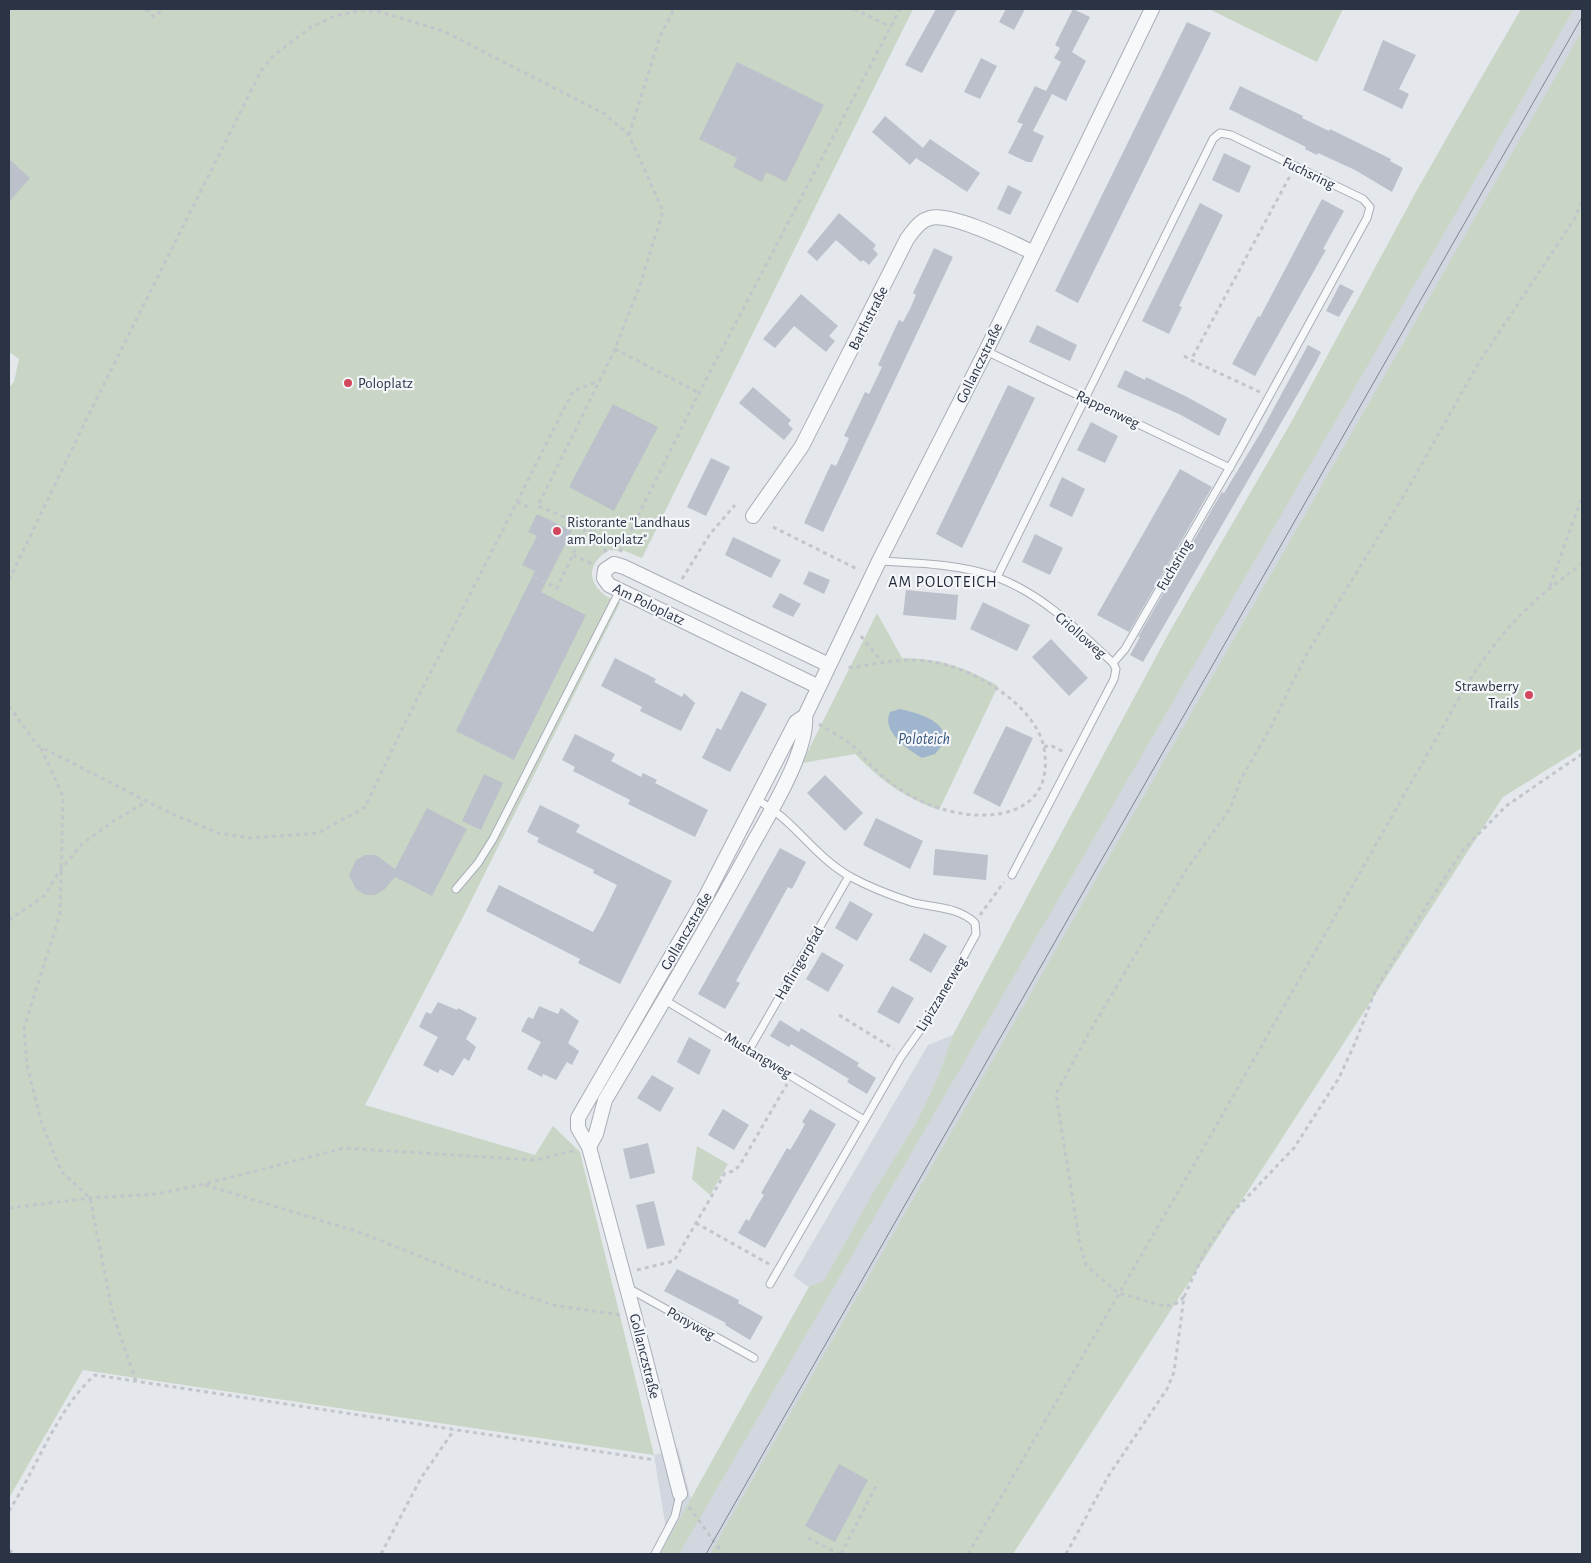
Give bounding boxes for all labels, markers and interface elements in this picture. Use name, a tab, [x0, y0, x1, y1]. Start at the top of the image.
street label: Fuchsring	[1280, 154, 1338, 193]
street label: Barthstraße	[846, 284, 891, 353]
street label: Gollanczstraße	[954, 321, 1005, 406]
place label: Poloplatz	[358, 376, 413, 391]
marker: Poloplatz	[342, 377, 354, 389]
street label: Rappenweg	[1074, 388, 1143, 432]
place label: Ristorante "Landhaus am Poloplatz"	[567, 515, 690, 547]
marker: Ristorante "Landhaus am Poloplatz"	[551, 525, 563, 537]
street label: Fuchsring	[1154, 537, 1195, 593]
district label: AM POLOTEICH	[888, 574, 998, 590]
street label: Am Poloplatz	[611, 581, 687, 628]
street label: Criolloweg	[1052, 609, 1109, 662]
place label: Strawberry Trails	[1455, 679, 1520, 711]
marker: Strawberry Trails	[1523, 689, 1535, 701]
water label: Poloteich	[898, 731, 950, 747]
street label: Gollanczstraße	[658, 890, 715, 973]
street label: Haflingerpfad	[772, 924, 827, 1003]
street label: Lipizzanerweg	[913, 954, 970, 1034]
street label: Mustangweg	[722, 1030, 794, 1082]
street label: Ponyweg	[664, 1304, 718, 1343]
street label: Gollanczstraße	[627, 1312, 662, 1400]

